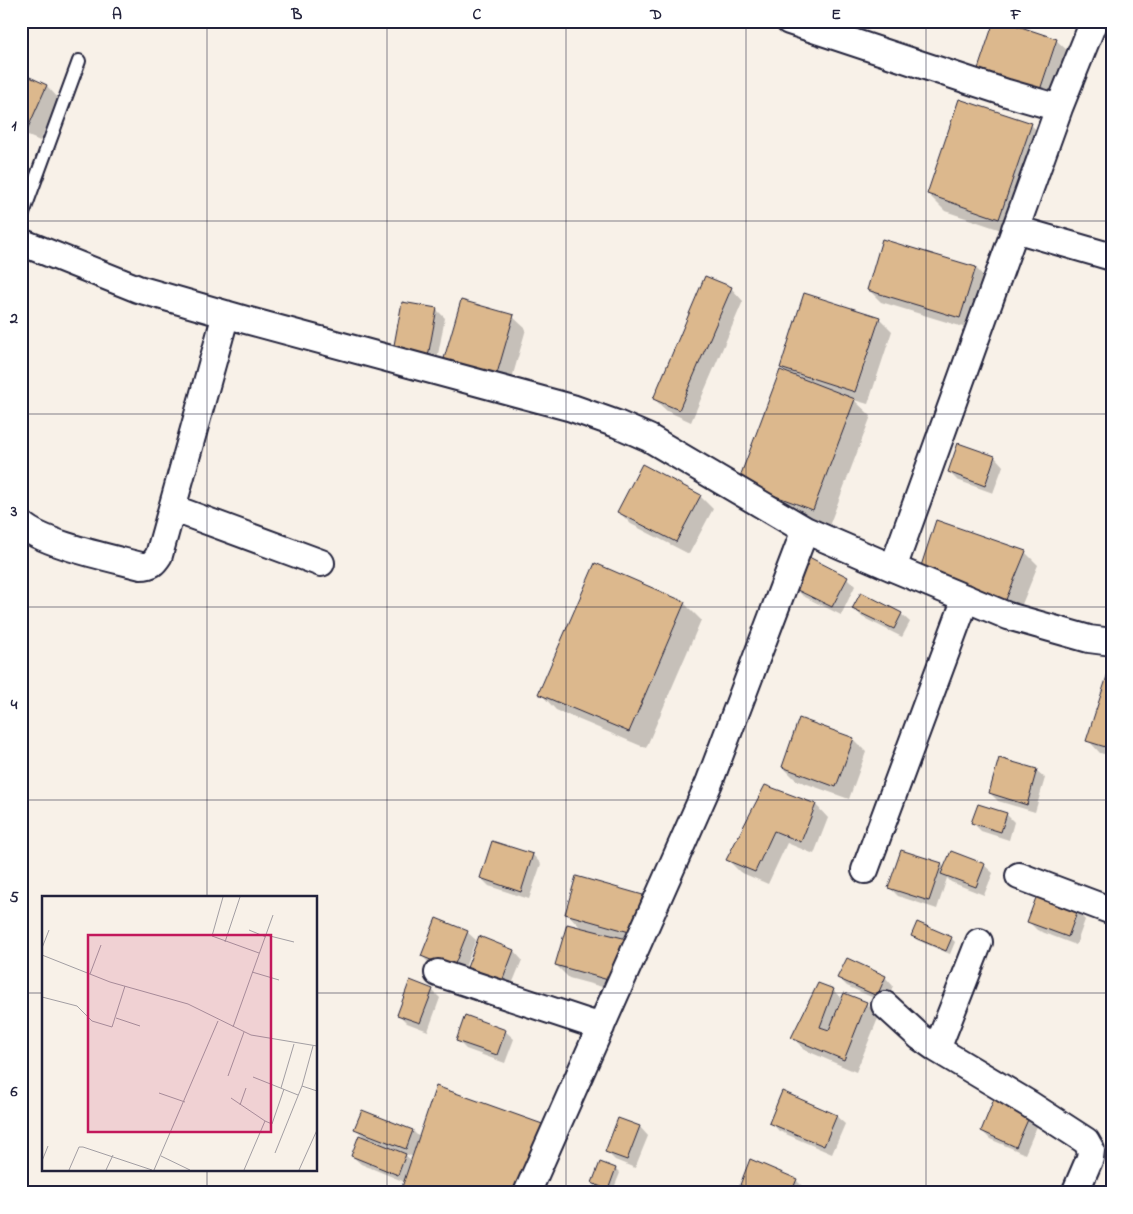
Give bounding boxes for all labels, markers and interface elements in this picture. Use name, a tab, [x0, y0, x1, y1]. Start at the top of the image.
text: A	[112, 3, 122, 27]
text: B	[291, 3, 303, 27]
text: C	[473, 3, 482, 27]
text: D	[649, 3, 662, 27]
text: E	[831, 3, 841, 27]
text: F	[1010, 3, 1022, 27]
text: 1	[11, 114, 17, 138]
text: 2	[9, 307, 18, 331]
text: 3	[10, 500, 18, 524]
text: 4	[10, 693, 18, 717]
text: 5	[9, 886, 19, 910]
inset map	[42, 896, 318, 1172]
text: 6	[9, 1080, 18, 1104]

